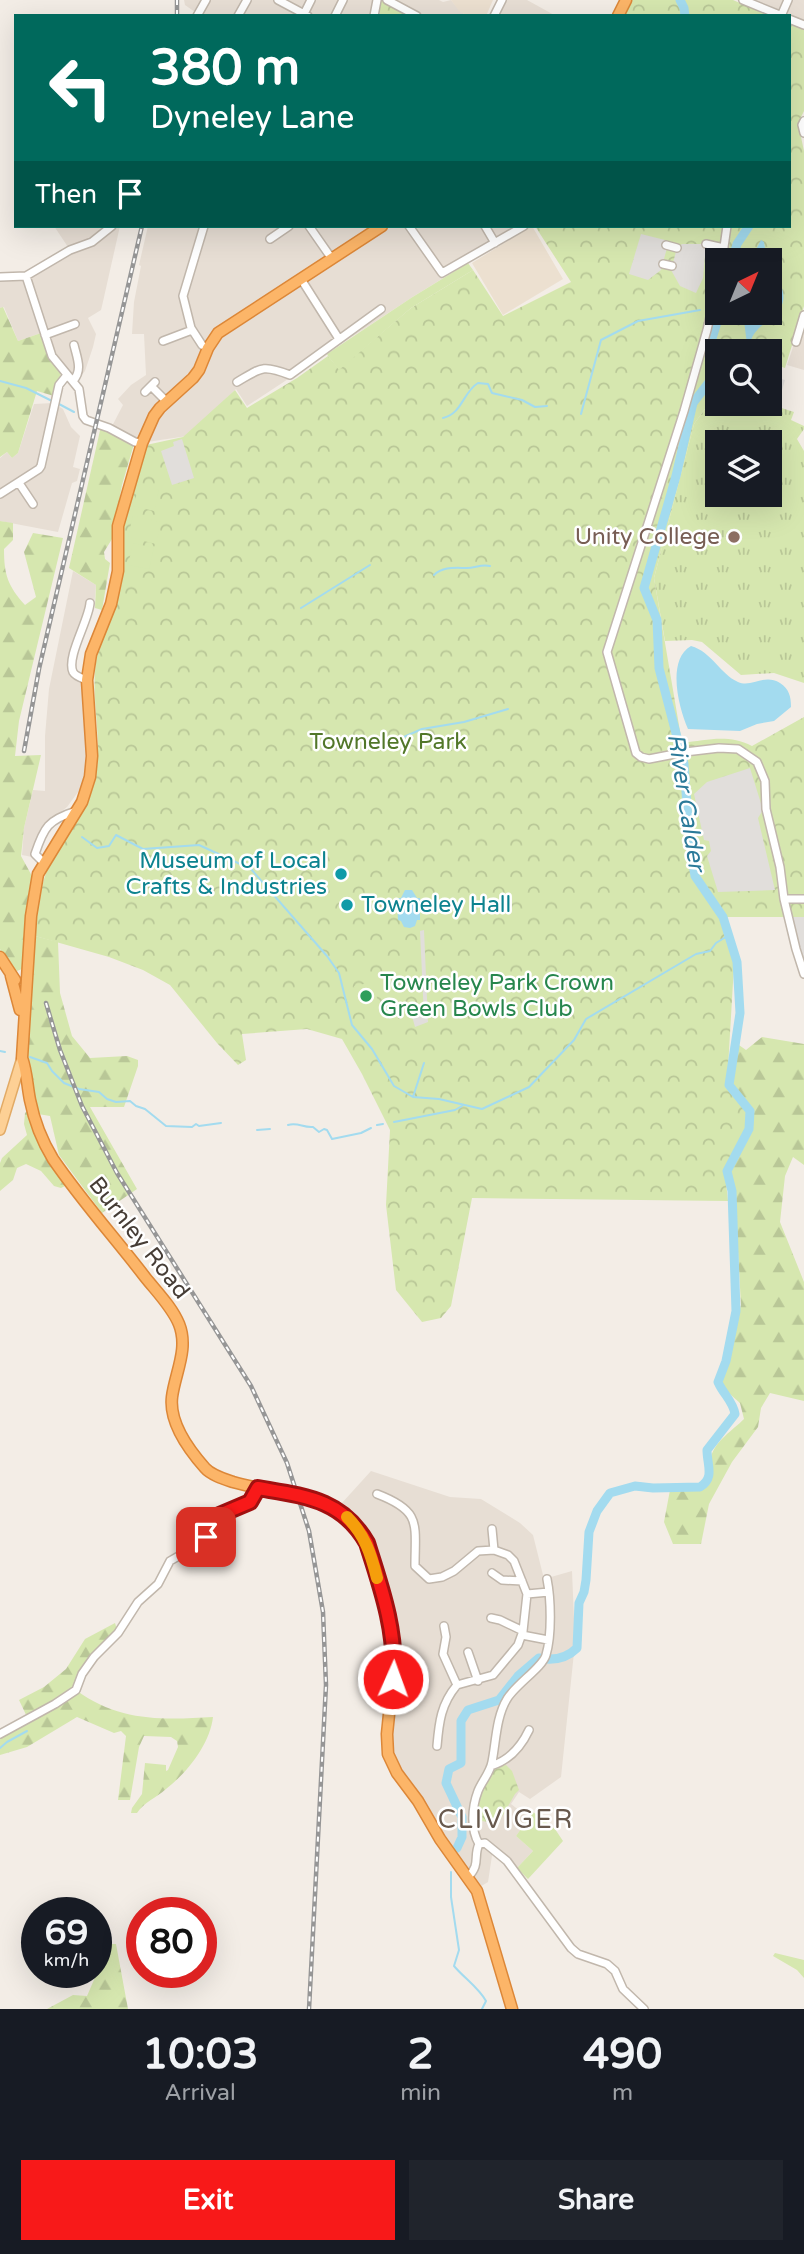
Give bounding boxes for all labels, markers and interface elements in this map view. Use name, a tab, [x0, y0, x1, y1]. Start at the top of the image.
text: 380 m	[150, 39, 300, 98]
icon: left	[35, 42, 126, 133]
text: Dyneley Lane	[150, 99, 354, 137]
icon: arrive	[111, 175, 149, 213]
text: Then	[35, 179, 97, 210]
north arrow	[705, 248, 782, 326]
map controls	[705, 248, 782, 507]
button: search	[705, 339, 782, 416]
button: layers	[705, 430, 782, 507]
place label: Unity College	[575, 523, 720, 551]
marker: Unity College	[726, 529, 742, 545]
park label: Towneley Park	[309, 728, 467, 756]
water label: River Calder	[661, 731, 712, 876]
place label: Museum of Local Crafts & Industries	[125, 847, 327, 901]
marker: Museum of Local Crafts & Industries	[333, 866, 349, 882]
place label: Towneley Hall	[361, 891, 511, 919]
marker: Towneley Hall	[339, 897, 355, 913]
place label: Towneley Park Crown Green Bowls Club	[380, 969, 614, 1023]
marker: Towneley Park Crown Green Bowls Club	[358, 988, 374, 1004]
street label: Burnley Road	[83, 1171, 195, 1305]
pin	[176, 1507, 236, 1567]
icon: arrive	[187, 1518, 225, 1556]
position arrow	[356, 1642, 430, 1716]
district label: CLIVIGER	[438, 1804, 574, 1835]
speed limit sign: 80	[126, 1897, 217, 1988]
text: 69	[45, 1912, 88, 1954]
text: km/h	[44, 1949, 89, 1971]
text: 10:03	[142, 2029, 258, 2080]
text: 2	[407, 2029, 434, 2080]
text: 490	[583, 2029, 662, 2080]
text: Arrival	[165, 2079, 236, 2107]
text: min	[400, 2079, 441, 2107]
text: m	[612, 2079, 633, 2107]
button: Exit	[21, 2160, 395, 2240]
button: Share	[409, 2160, 783, 2240]

